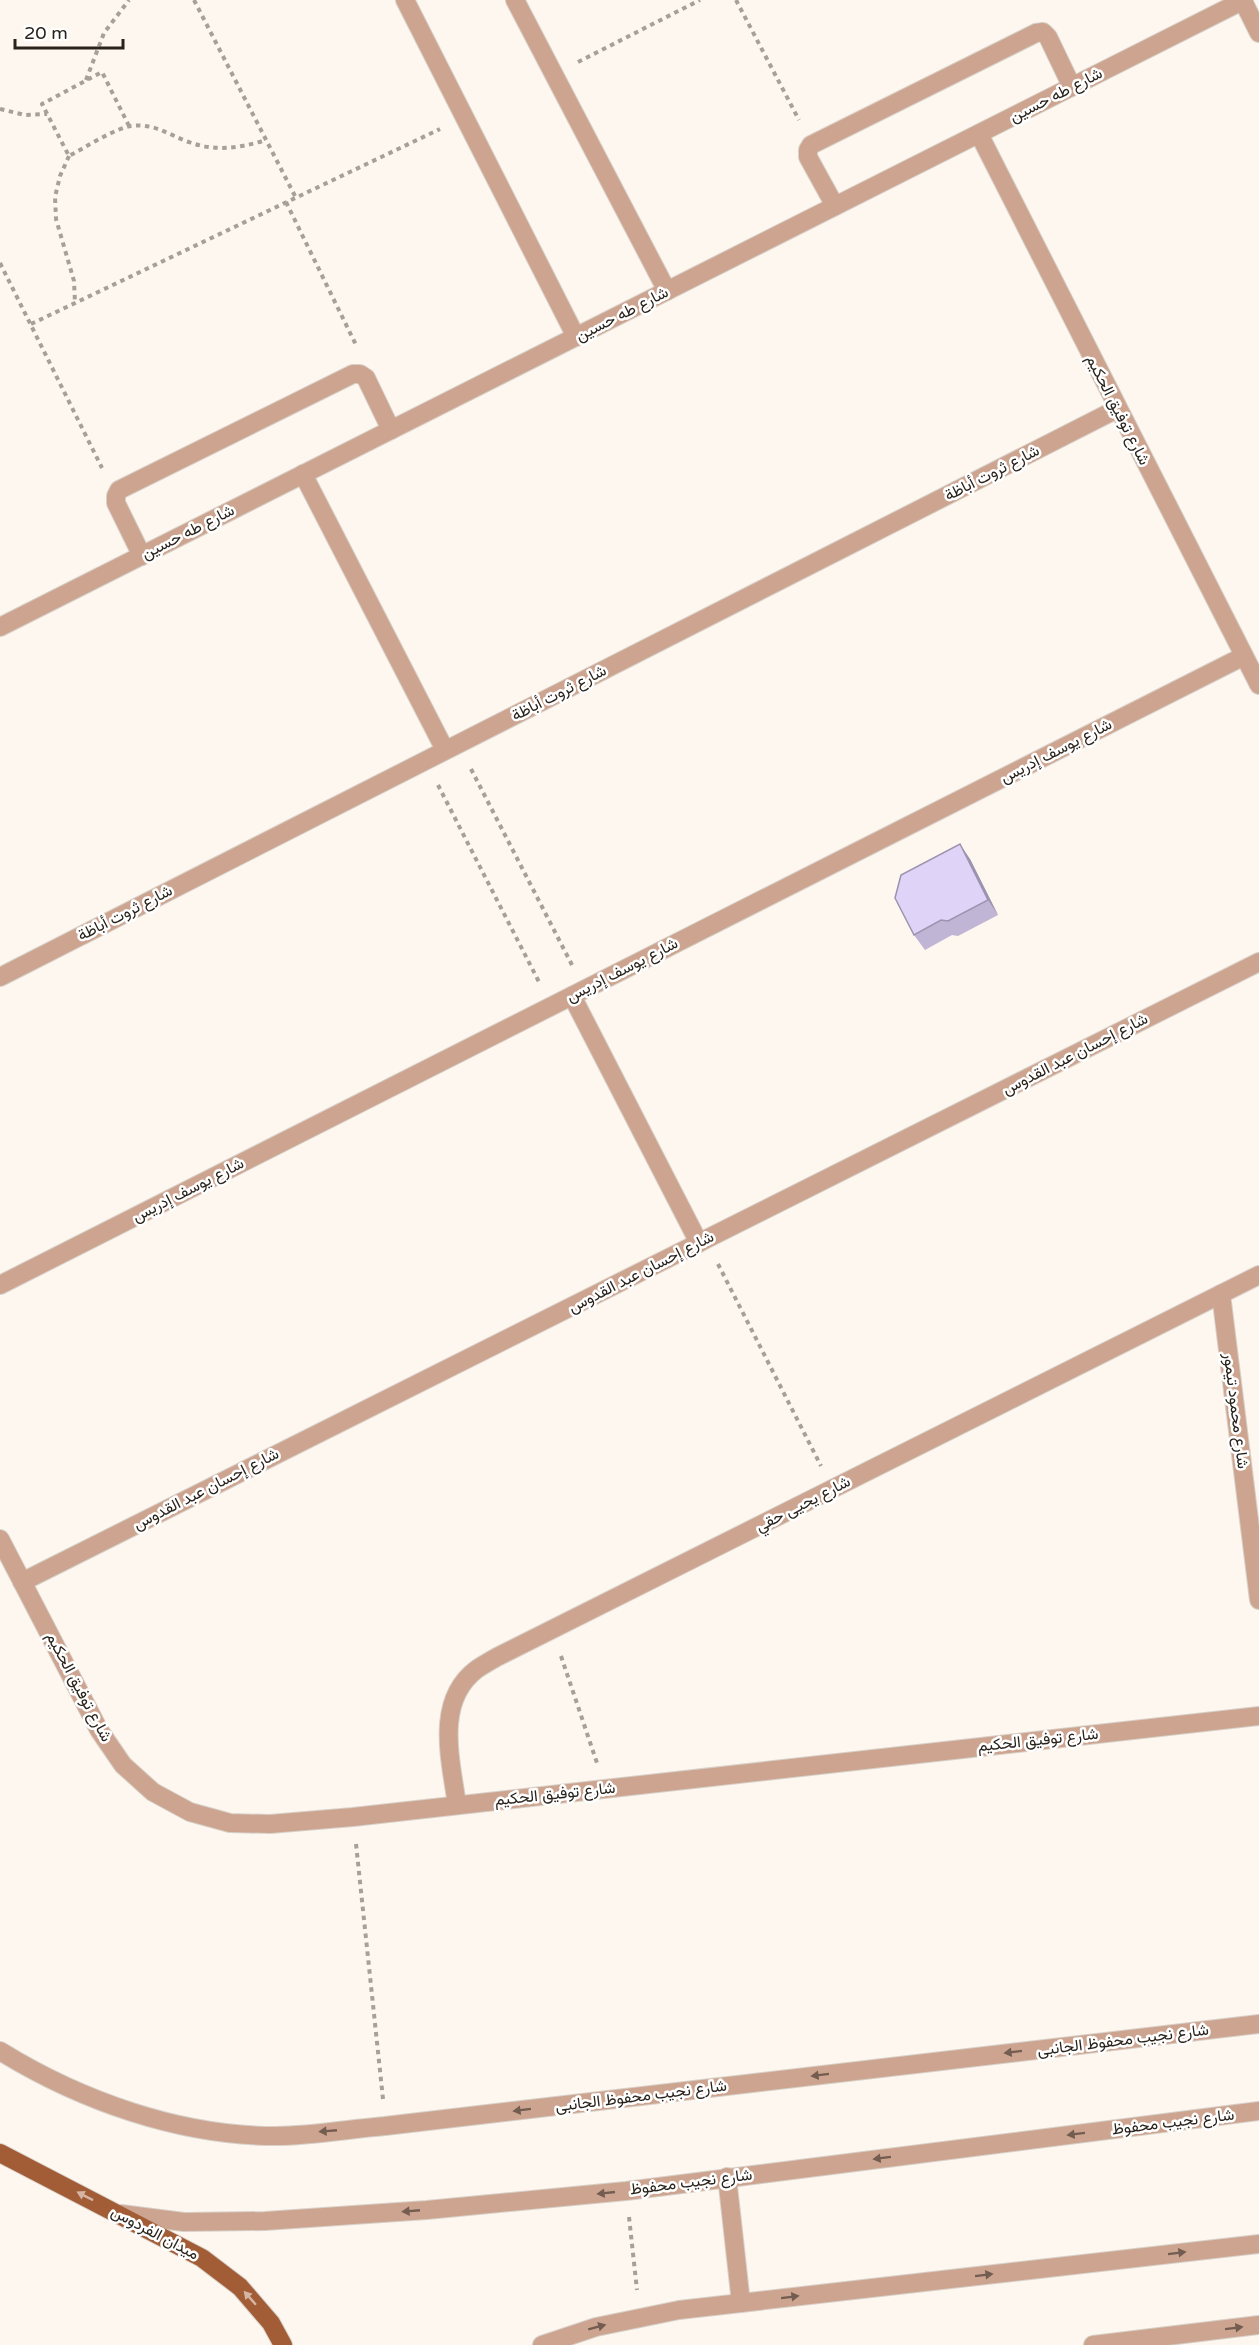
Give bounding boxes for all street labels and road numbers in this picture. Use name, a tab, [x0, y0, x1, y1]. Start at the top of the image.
street label: شارع طه حسين	[1006, 63, 1106, 128]
street label: شارع طه حسين	[572, 282, 672, 347]
street label: شارع توفيق الحكيم	[1081, 351, 1154, 469]
street label: شارع ثروت أباظة	[941, 441, 1043, 506]
street label: شارع طه حسين	[138, 500, 238, 565]
street label: شارع ثروت أباظة	[508, 661, 610, 726]
street label: شارع يوسف إدريس	[997, 714, 1116, 789]
street label: شارع ثروت أباظة	[74, 881, 176, 946]
street label: شارع يوسف إدريس	[563, 933, 682, 1008]
street label: شارع إحسان عبد القدوس	[999, 1009, 1152, 1100]
street label: شارع يوسف إدريس	[129, 1153, 248, 1228]
street label: شارع إحسان عبد القدوس	[565, 1227, 718, 1318]
street label: شارع محمود تيمور	[1218, 1351, 1253, 1470]
street label: شارع إحسان عبد القدوس	[130, 1444, 283, 1535]
street label: شارع يحيى حقي	[752, 1472, 855, 1539]
street label: شارع توفيق الحكيم	[41, 1629, 116, 1746]
street label: شارع توفيق الحكيم	[977, 1724, 1099, 1757]
street label: شارع توفيق الحكيم	[494, 1778, 616, 1811]
street label: شارع نجيب محفوظ الجانبى	[1036, 2020, 1210, 2061]
street label: شارع نجيب محفوظ الجانبى	[554, 2076, 728, 2117]
street label: شارع نجيب محفوظ	[1111, 2105, 1235, 2140]
street label: شارع نجيب محفوظ	[629, 2165, 753, 2200]
street label: ميدان الفردوس	[108, 2202, 202, 2264]

